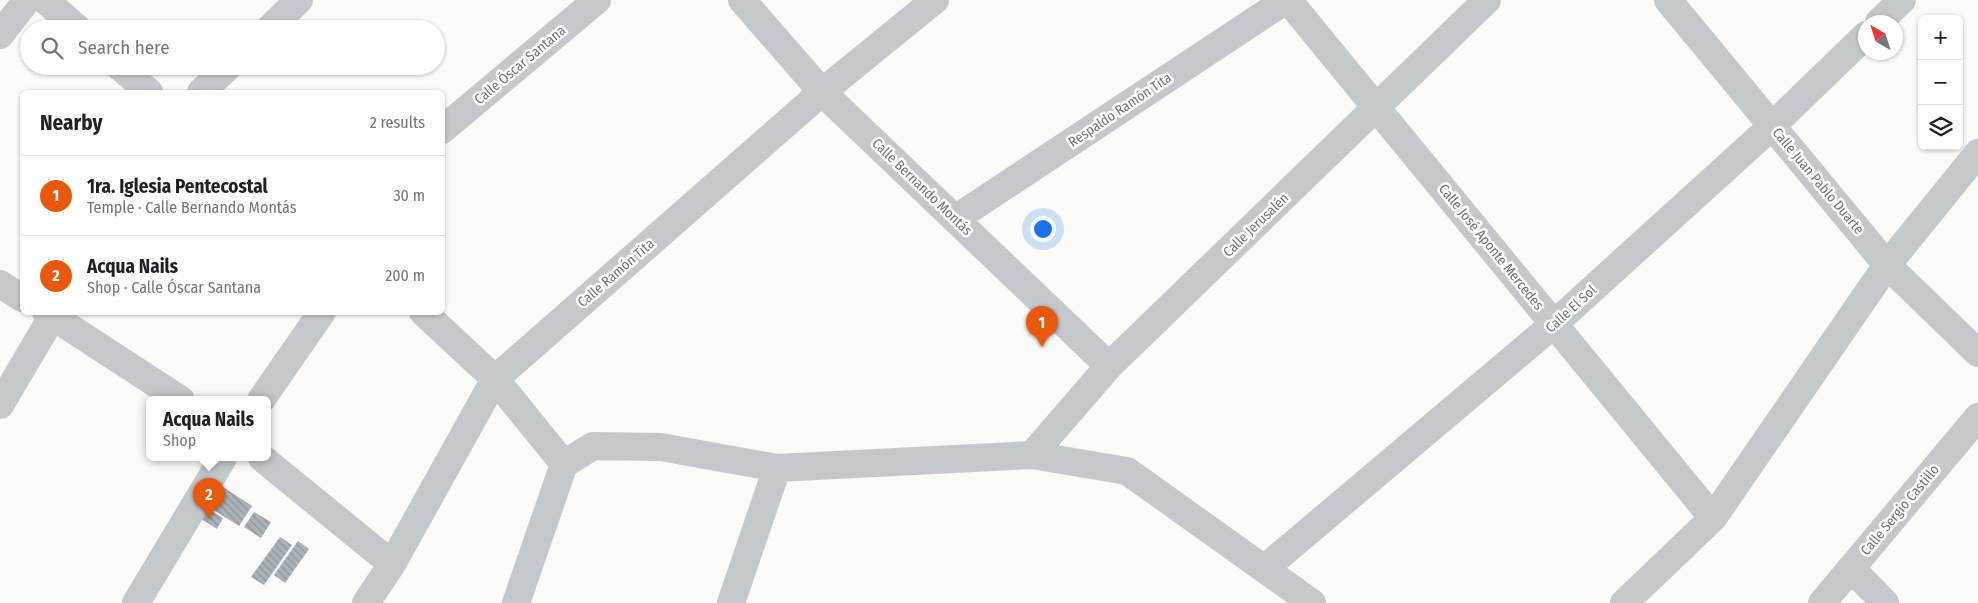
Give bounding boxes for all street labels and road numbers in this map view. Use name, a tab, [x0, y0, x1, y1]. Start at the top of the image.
street label: Calle Óscar Santana	[470, 21, 569, 108]
street label: Respaldo Ramón Tita	[1065, 69, 1175, 151]
street label: Calle Juan Pablo Duarte	[1769, 124, 1867, 238]
street label: Calle Bernando Montás	[868, 135, 976, 239]
street label: Calle José Aponte Mercedes	[1435, 181, 1547, 313]
street label: Calle Jerusalén	[1220, 189, 1292, 261]
street label: Calle Ramón Tita	[574, 235, 658, 311]
street label: Calle El Sol	[1542, 282, 1600, 336]
street label: Calle Sergio Castillo	[1857, 461, 1943, 559]

